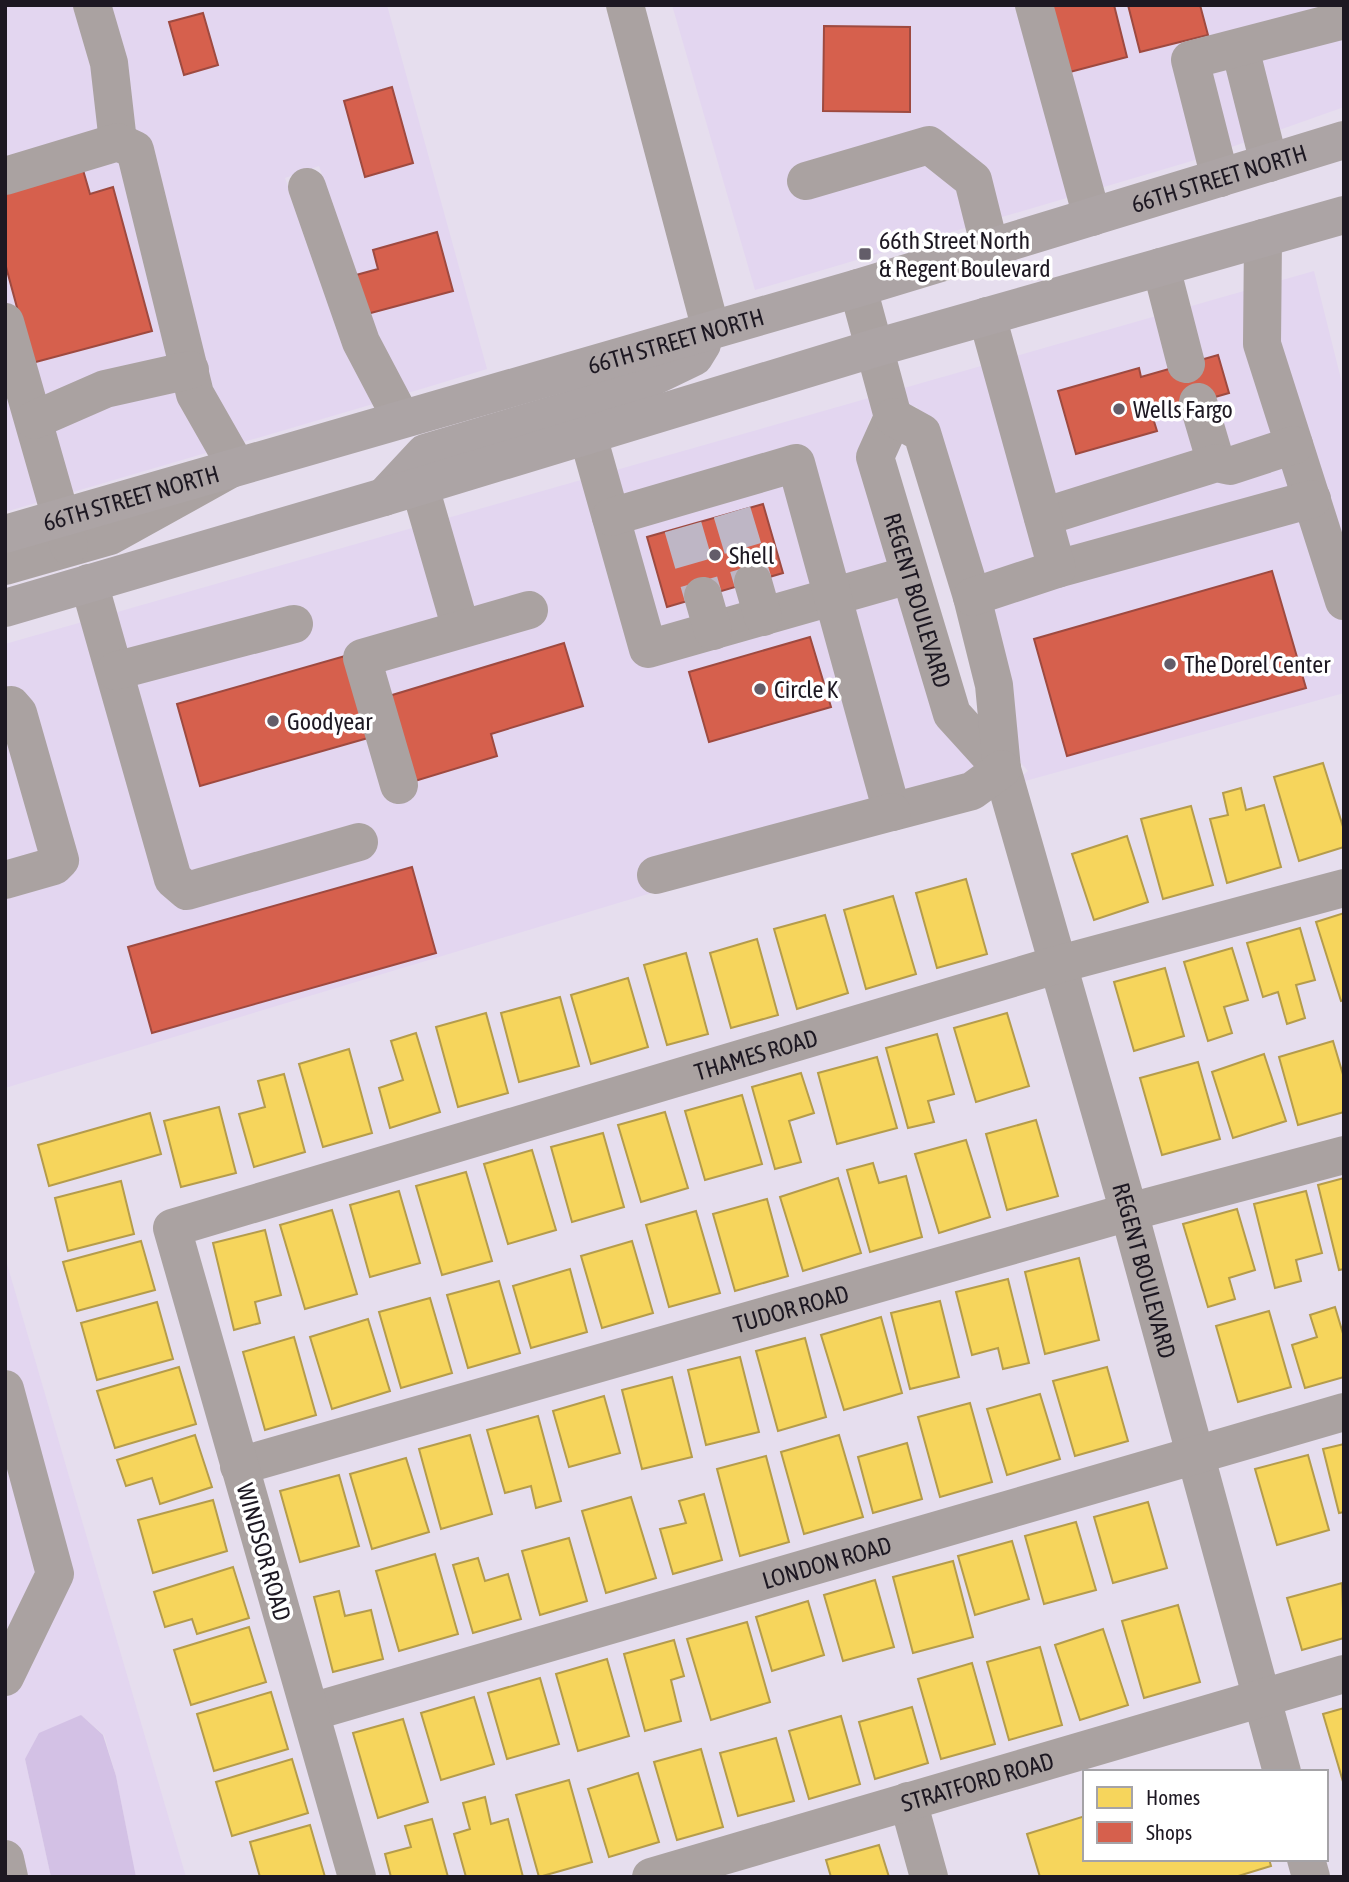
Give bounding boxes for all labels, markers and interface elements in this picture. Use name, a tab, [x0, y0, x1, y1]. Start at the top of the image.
street label: 66TH STREET NORTH	[1128, 139, 1310, 218]
place label: 66th Street North & Regent Boulevard	[879, 227, 1051, 282]
marker: 66th Street North & Regent Boulevard	[857, 246, 873, 262]
street label: 66TH STREET NORTH	[584, 302, 767, 379]
place label: Wells Fargo	[1133, 396, 1233, 423]
marker: Wells Fargo	[1111, 401, 1127, 417]
street label: 66TH STREET NORTH	[40, 460, 222, 536]
street label: REGENT BOULEVARD	[879, 510, 957, 691]
place label: Shell	[729, 542, 775, 569]
marker: Shell	[707, 547, 723, 563]
place label: The Dorel Center	[1184, 651, 1331, 678]
marker: The Dorel Center	[1162, 656, 1178, 672]
place label: Circle K	[774, 676, 839, 703]
marker: Circle K	[752, 681, 768, 697]
place label: Goodyear	[287, 708, 373, 735]
marker: Goodyear	[265, 713, 281, 729]
street label: THAMES ROAD	[691, 1023, 821, 1085]
street label: REGENT BOULEVARD	[1108, 1180, 1182, 1361]
street label: TUDOR ROAD	[730, 1279, 852, 1338]
street label: WINDSOR ROAD	[232, 1480, 296, 1624]
street label: LONDON ROAD	[759, 1531, 894, 1594]
street label: STRATFORD ROAD	[898, 1746, 1057, 1817]
legend	[1083, 1770, 1328, 1861]
text: Homes	[1146, 1785, 1200, 1809]
text: Shops	[1146, 1820, 1192, 1844]

